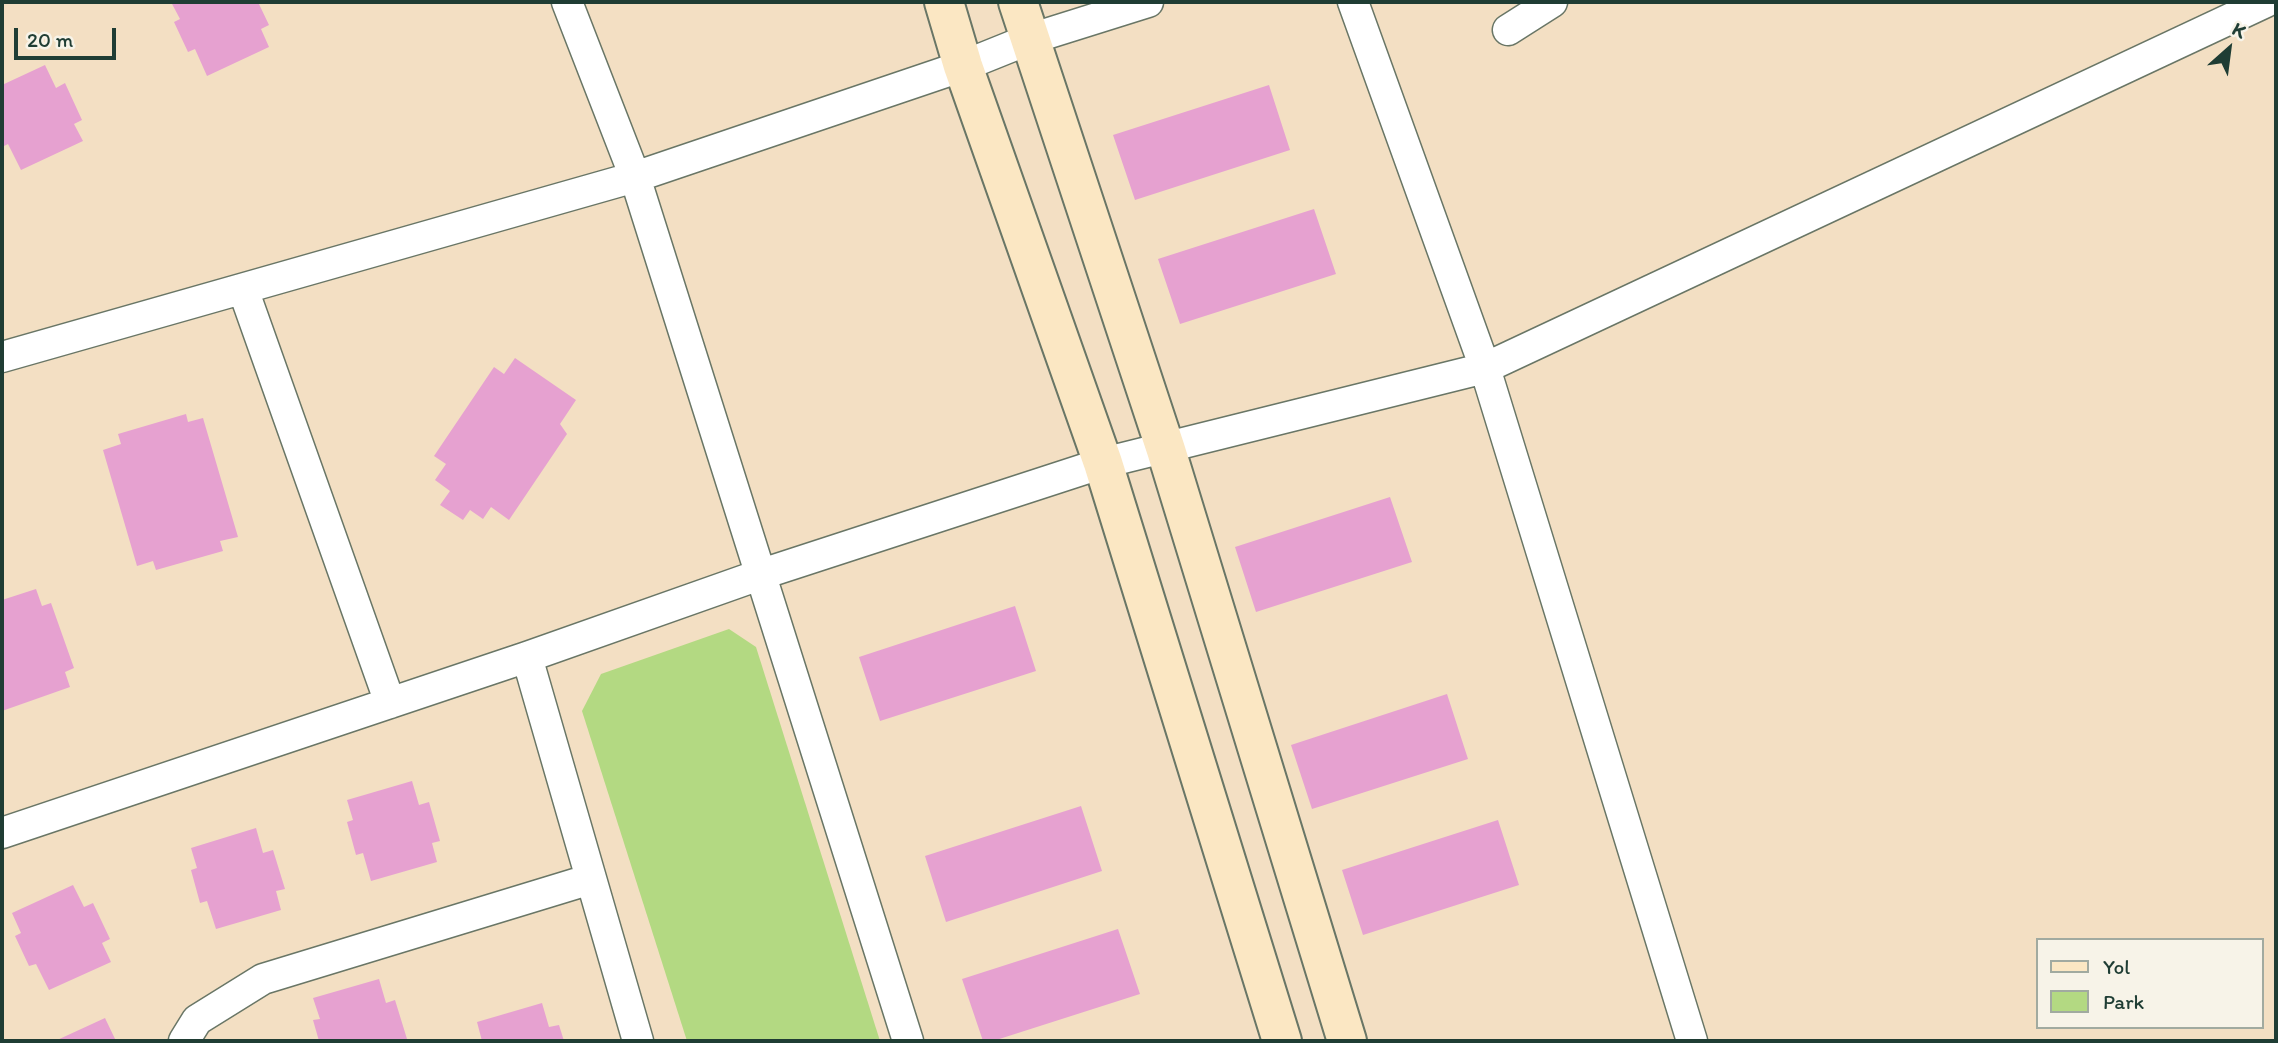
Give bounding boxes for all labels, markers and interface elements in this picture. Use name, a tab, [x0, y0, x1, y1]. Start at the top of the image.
scale bar	[18, 14, 119, 58]
north arrow	[2194, 14, 2264, 84]
text: K	[2228, 17, 2250, 43]
text: 20 m	[27, 27, 73, 52]
legend	[2036, 938, 2264, 1029]
text: Yol	[2103, 954, 2130, 979]
text: Park	[2103, 989, 2144, 1014]

